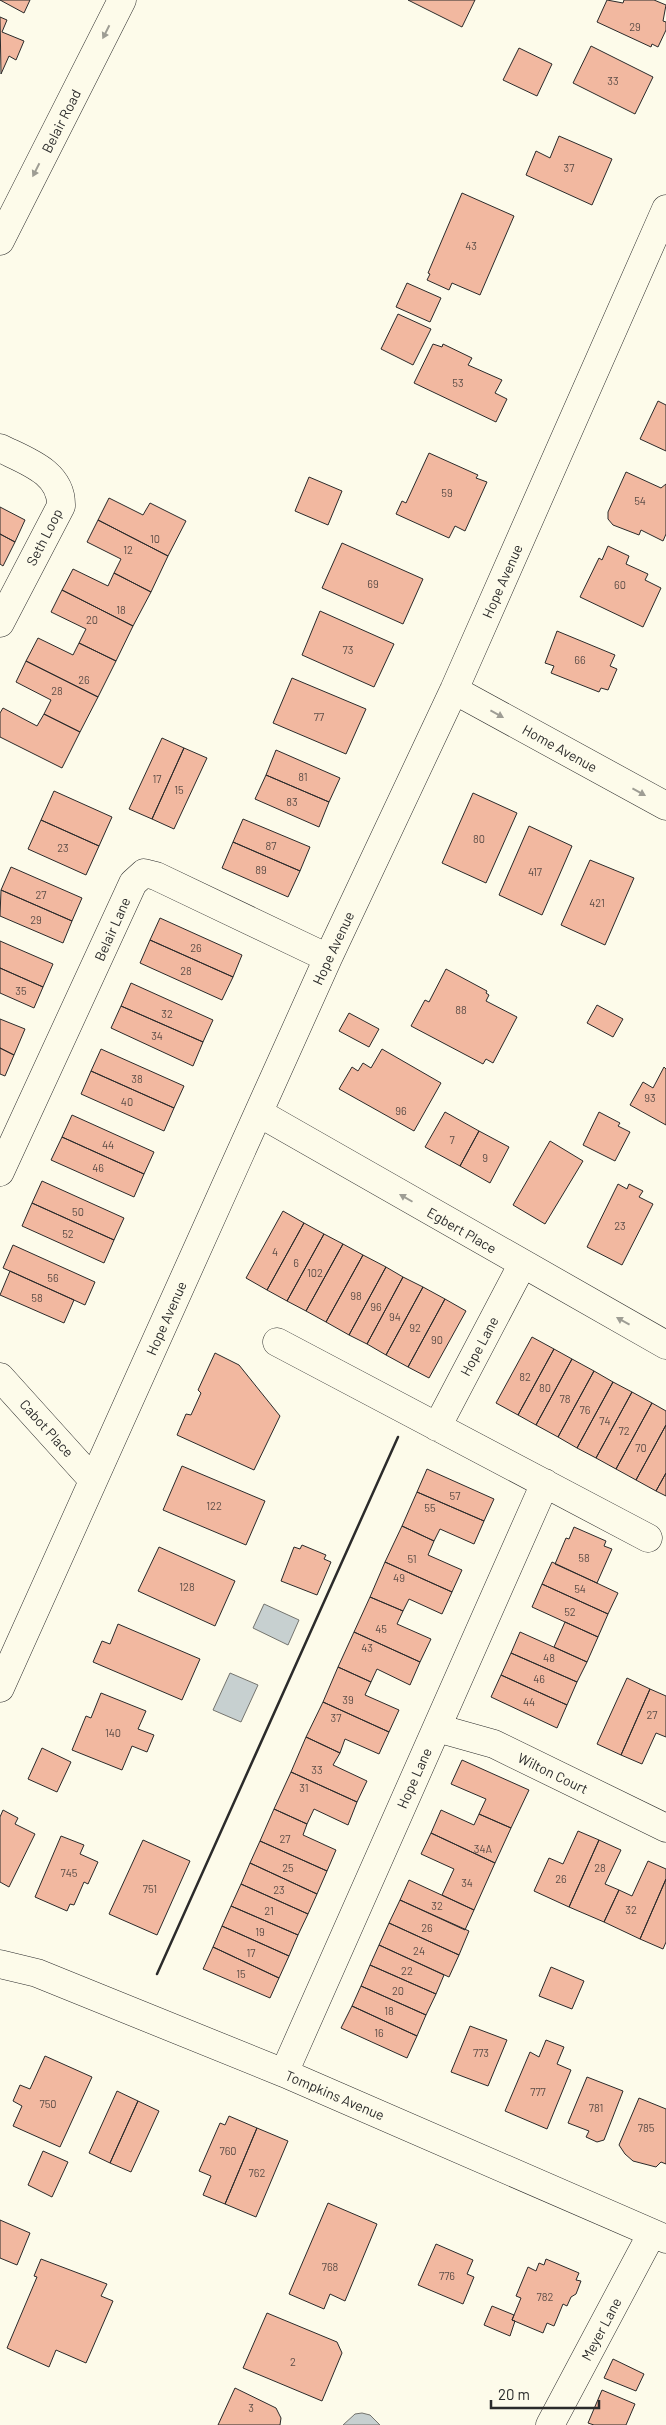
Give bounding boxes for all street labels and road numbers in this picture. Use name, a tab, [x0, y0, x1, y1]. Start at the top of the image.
street label: Belair Road	[38, 86, 84, 156]
street label: Seth Loop	[22, 506, 66, 568]
street label: Hope Avenue	[478, 541, 526, 621]
street label: Home Avenue	[520, 720, 600, 776]
street label: Belair Lane	[90, 894, 134, 964]
street label: Hope Avenue	[309, 909, 357, 987]
street label: Egbert Place	[424, 1203, 500, 1257]
street label: Hope Avenue	[142, 1278, 190, 1358]
street label: Hope Lane	[456, 1313, 502, 1379]
street label: Cabot Place	[17, 1396, 77, 1460]
street label: Hope Lane	[393, 1745, 435, 1811]
street label: Wilton Court	[515, 1749, 591, 1797]
street label: Tompkins Avenue	[283, 2066, 387, 2124]
street label: Meyer Lane	[577, 2295, 625, 2363]

